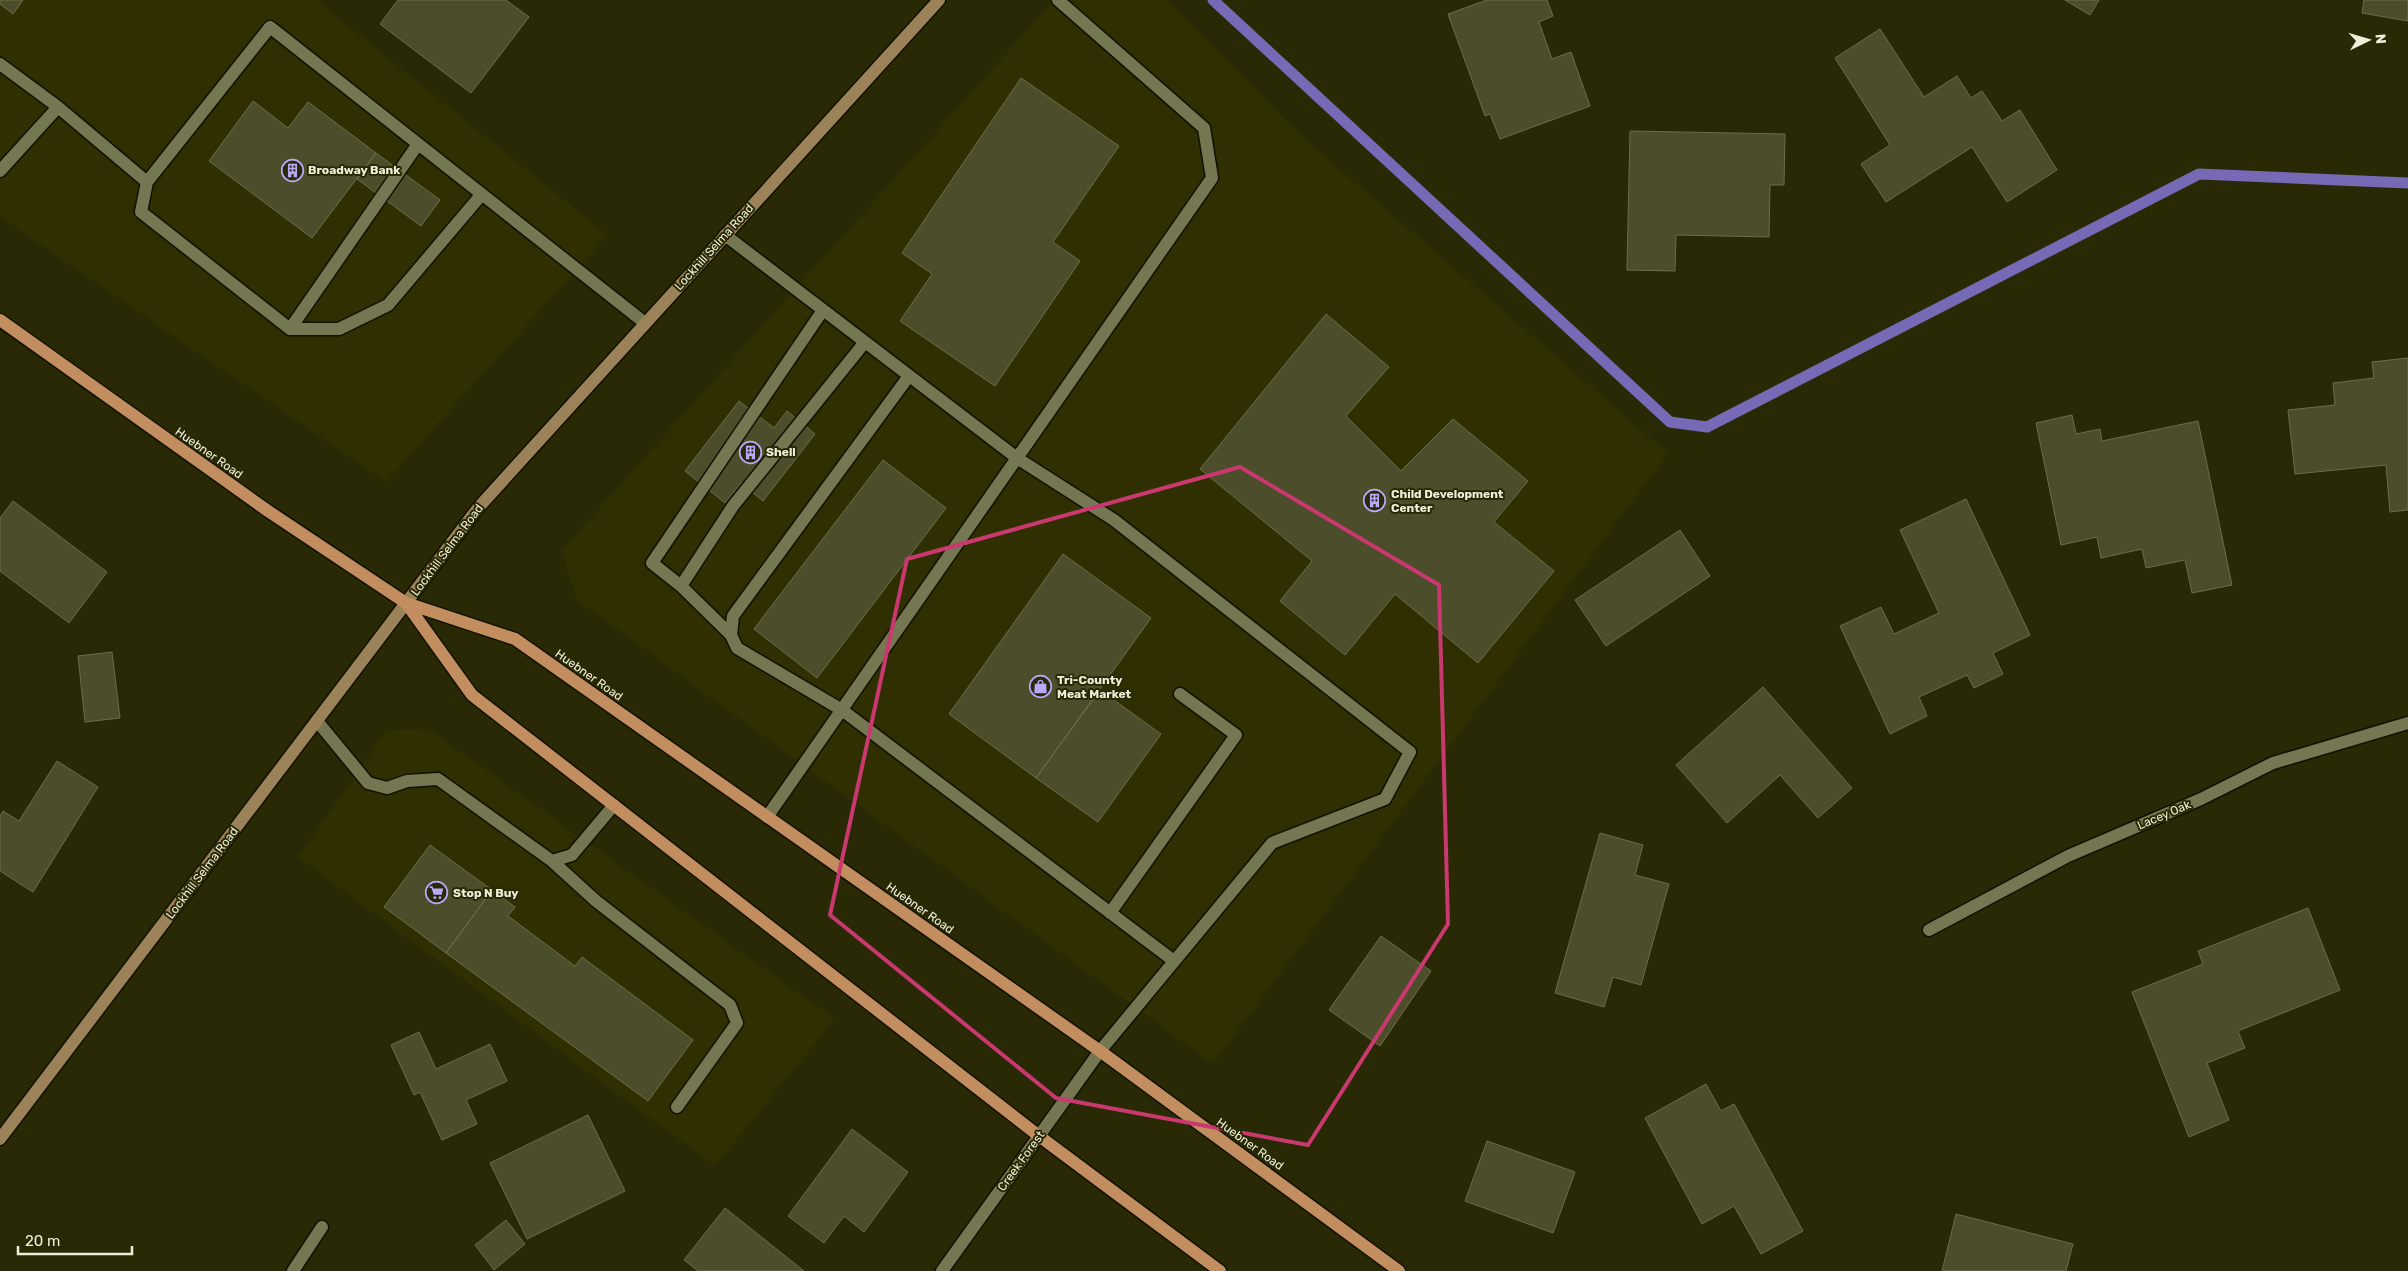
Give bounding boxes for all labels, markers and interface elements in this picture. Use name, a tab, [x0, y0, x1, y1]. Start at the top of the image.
north arrow	[2343, 15, 2393, 65]
text: N	[2372, 33, 2389, 45]
building icon: Broadway Bank	[280, 158, 304, 182]
place label: Broadway Bank	[308, 163, 400, 177]
street label: Lockhill Selma Road	[672, 201, 756, 293]
street label: Huebner Road	[173, 425, 245, 481]
building icon: Shell	[738, 440, 762, 464]
place label: Shell	[766, 445, 796, 459]
place label: Child Development Center	[1391, 487, 1504, 515]
building icon: Child Development Center	[1363, 489, 1387, 513]
street label: Lockhill Selma Road	[408, 501, 486, 599]
street label: Huebner Road	[553, 647, 625, 703]
place label: Tri-County Meat Market	[1057, 673, 1132, 701]
shop icon: Tri-County Meat Market	[1029, 675, 1053, 699]
street label: Lacey Oak	[2135, 797, 2194, 833]
street label: Lockhill Selma Road	[163, 824, 241, 922]
street label: Huebner Road	[884, 880, 956, 936]
supermarket icon: Stop N Buy	[425, 881, 449, 905]
place label: Stop N Buy	[453, 886, 519, 900]
street label: Huebner Road	[1214, 1115, 1286, 1173]
street label: Creek Forest	[995, 1128, 1048, 1194]
scale bar	[18, 1224, 131, 1256]
text: 20 m	[25, 1232, 60, 1250]

